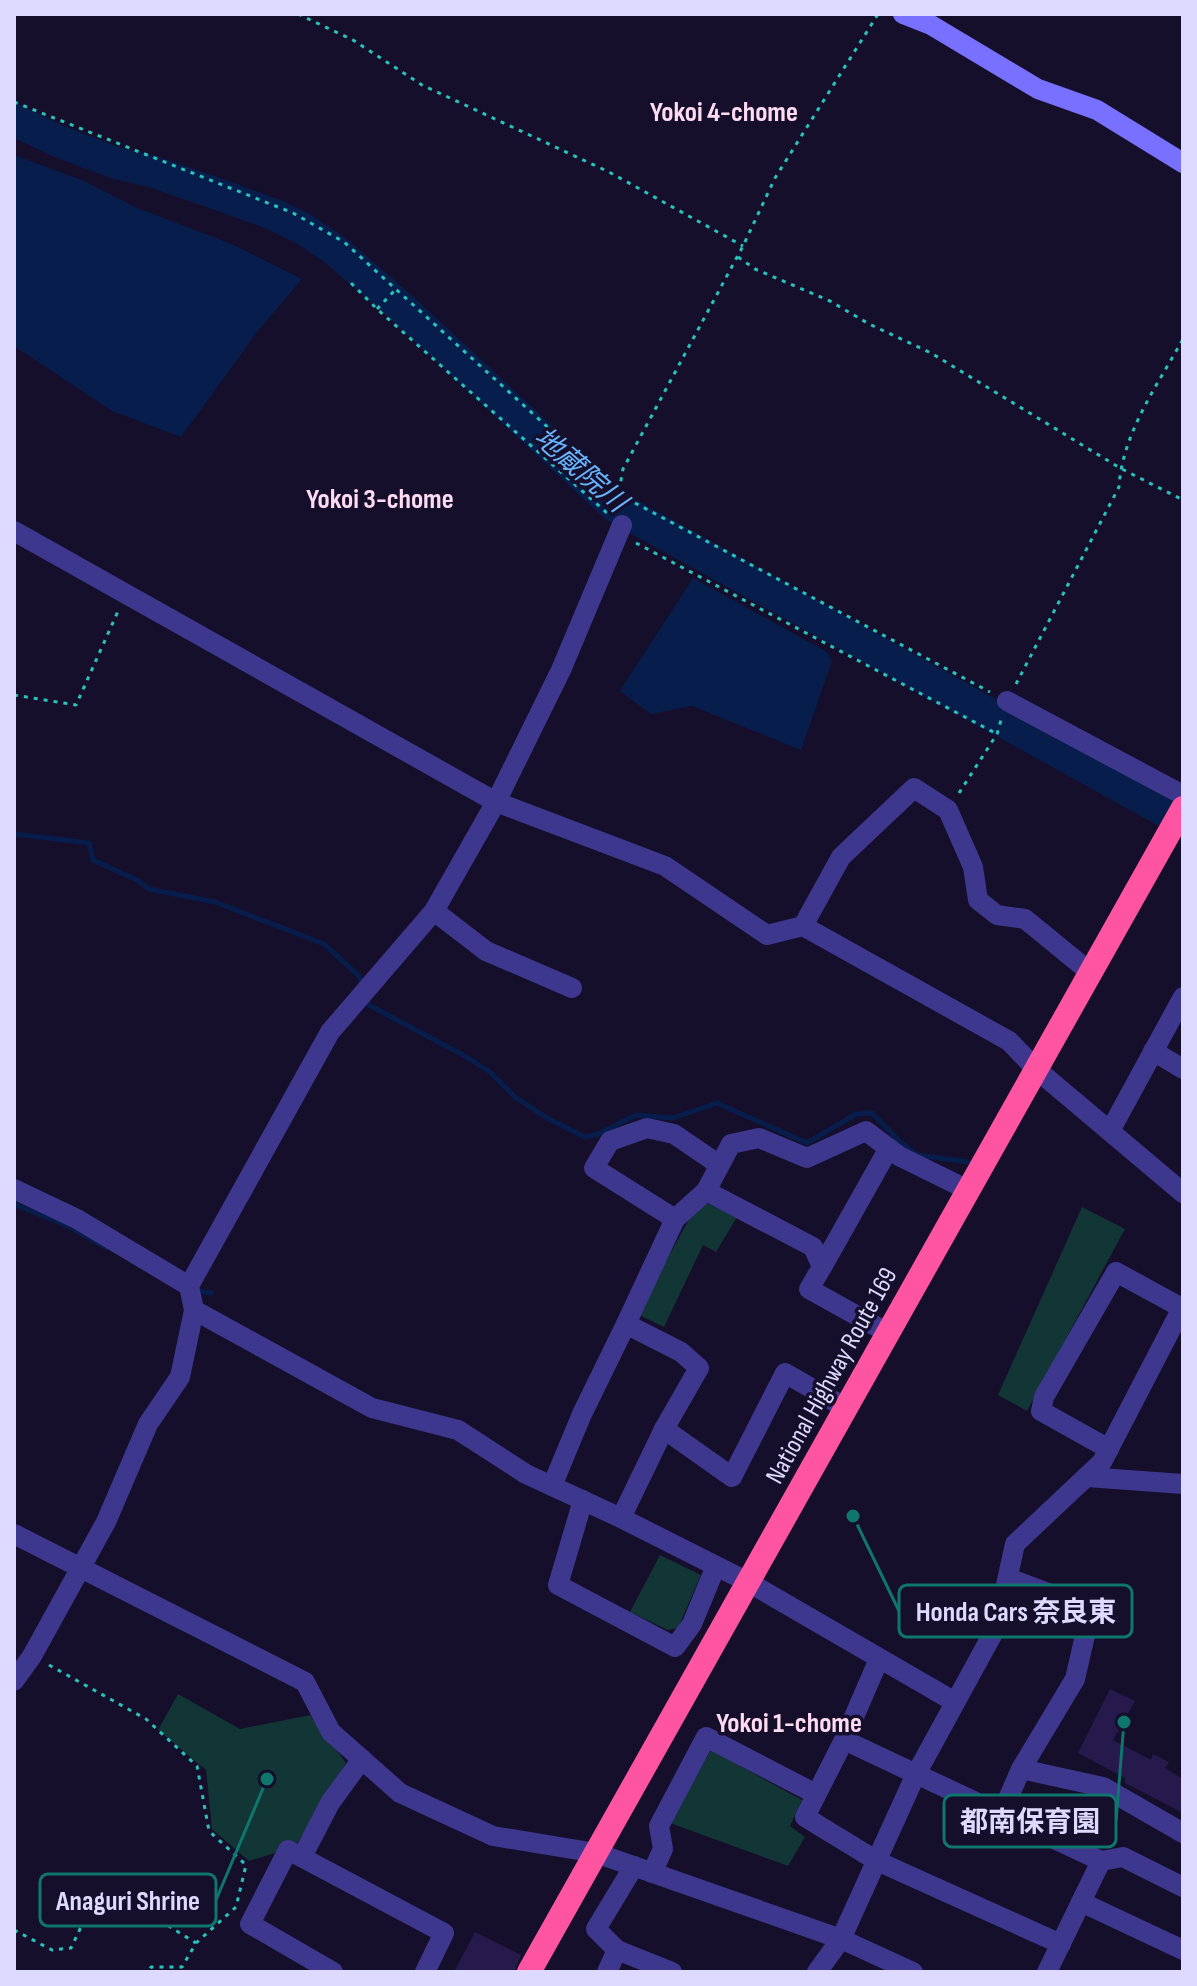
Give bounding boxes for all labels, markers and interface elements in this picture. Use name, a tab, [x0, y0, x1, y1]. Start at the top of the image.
district label: Yokoi 4-chome	[650, 96, 798, 129]
water label: 地蔵院川	[527, 421, 635, 521]
district label: Yokoi 3-chome	[306, 483, 454, 516]
street label: National Highway Route 169	[760, 1263, 904, 1489]
callout: Honda Cars 奈良東	[899, 1585, 1132, 1637]
text: Honda Cars 奈良東	[916, 1596, 1116, 1629]
district label: Yokoi 1-chome	[716, 1707, 862, 1740]
callout: 都南保育園	[944, 1795, 1116, 1847]
text: 都南保育園	[960, 1806, 1100, 1839]
callout: Anaguri Shrine	[40, 1874, 216, 1926]
text: Anaguri Shrine	[55, 1885, 200, 1918]

